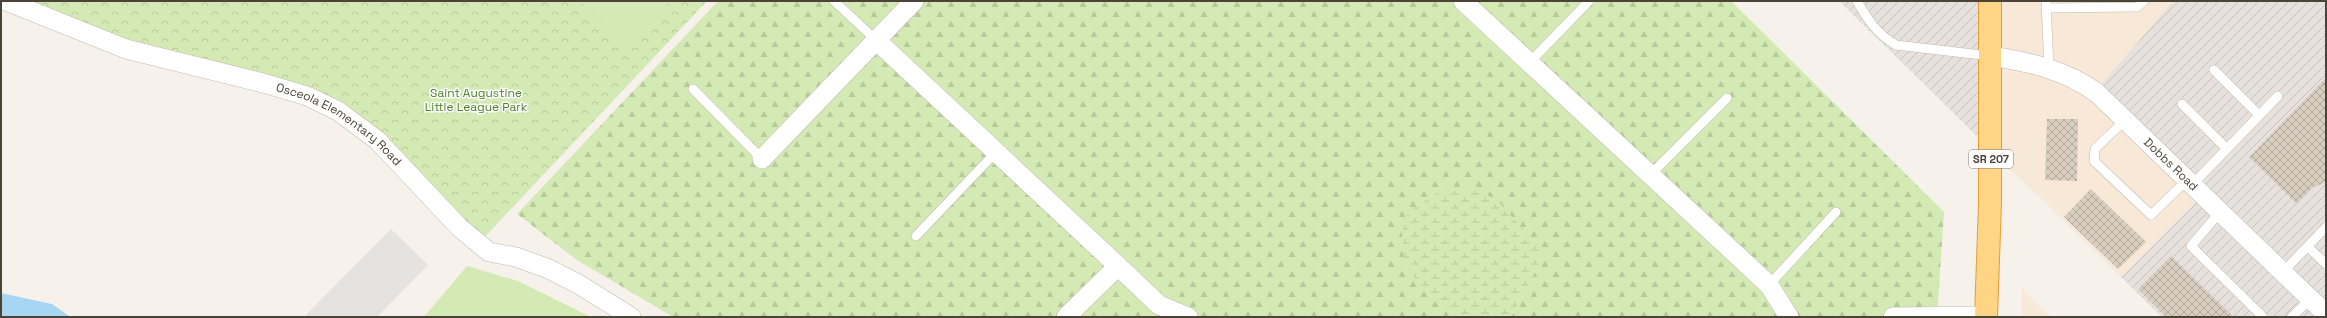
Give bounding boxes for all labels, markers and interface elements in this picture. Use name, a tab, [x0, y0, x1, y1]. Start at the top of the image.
street label: Osceola Elementary Road	[274, 79, 405, 169]
park label: Saint Augustine Little League Park	[425, 85, 528, 115]
street label: Dobbs Road	[2140, 134, 2201, 194]
road number: SR 207	[1969, 150, 2013, 168]

